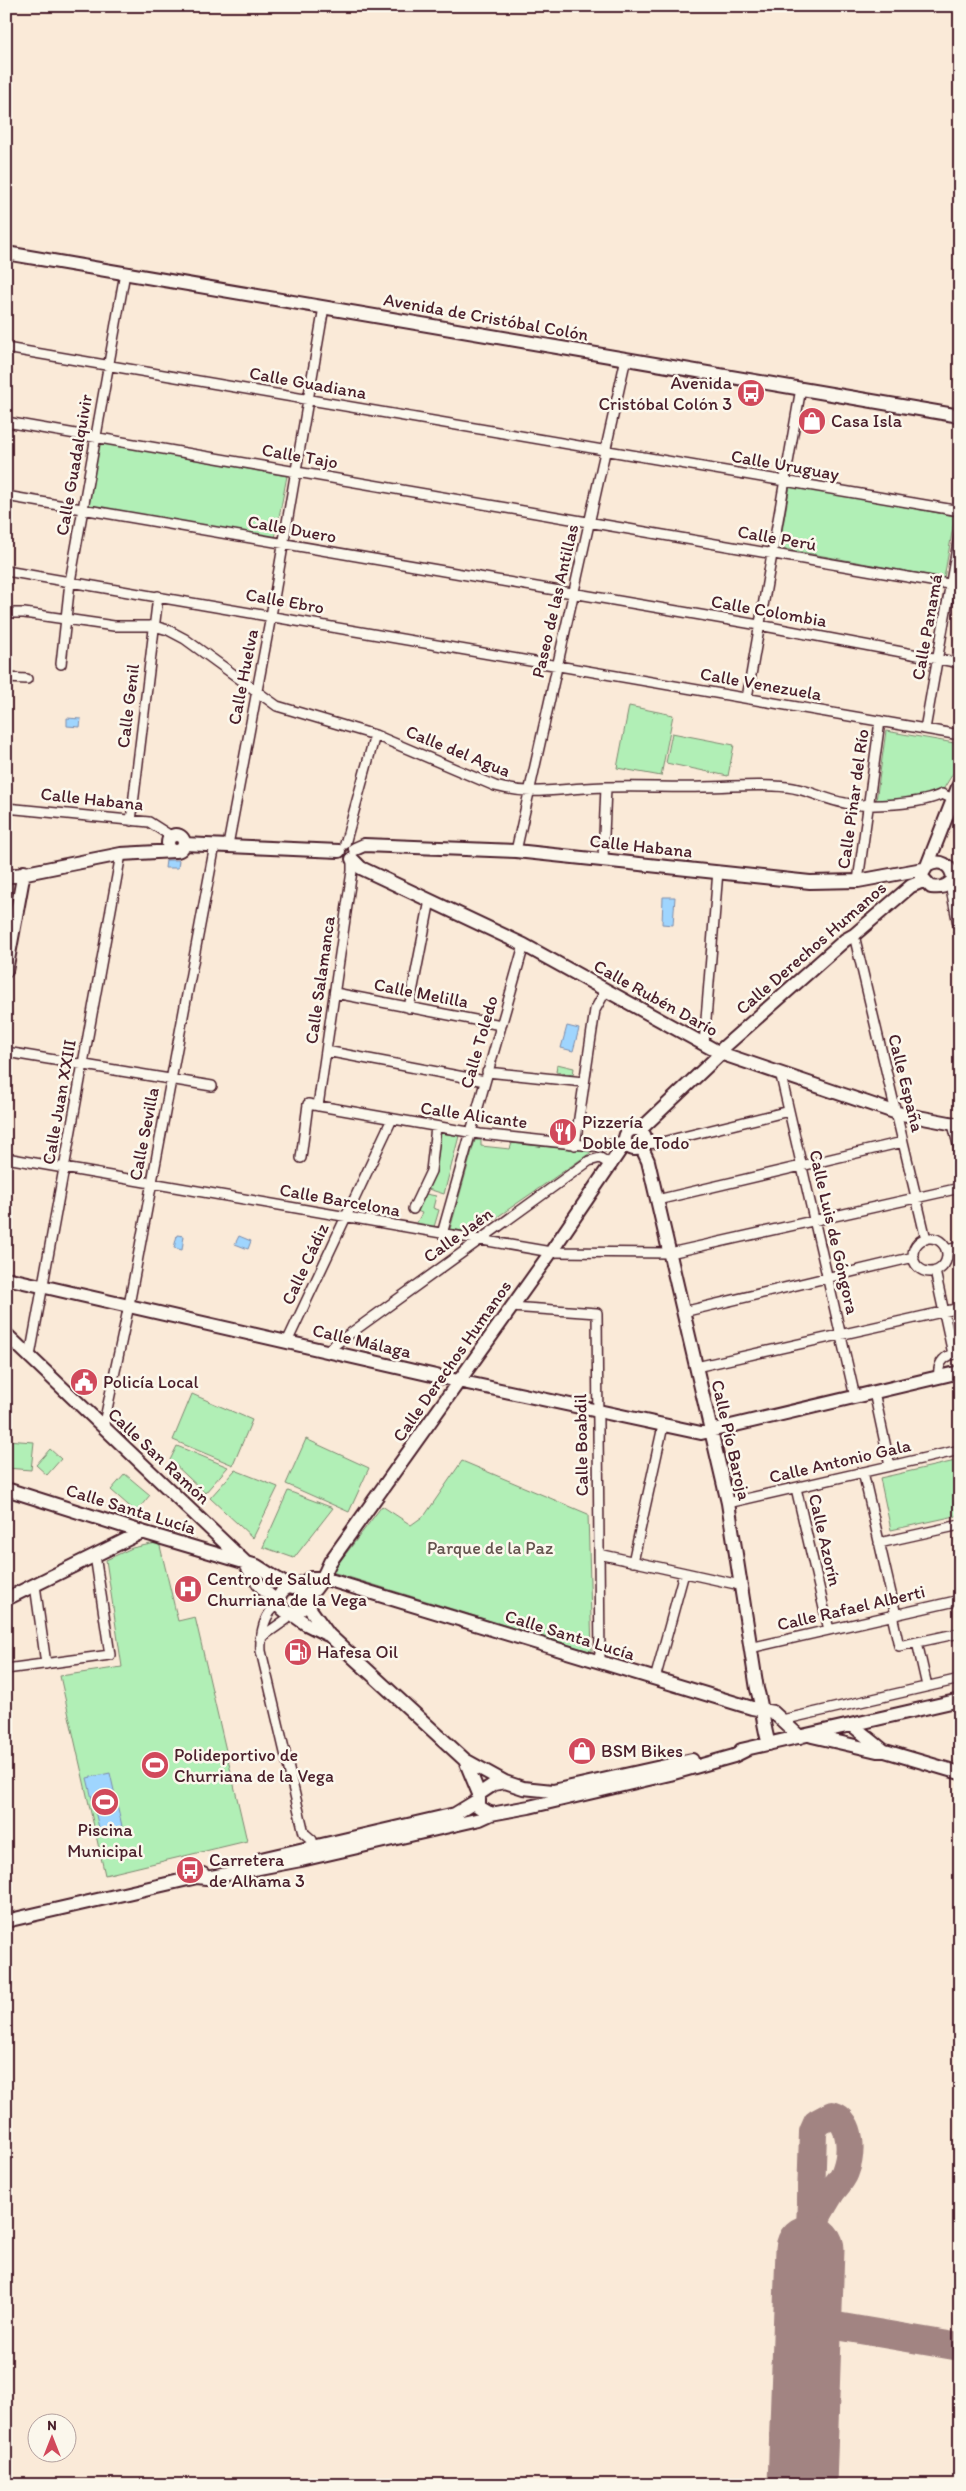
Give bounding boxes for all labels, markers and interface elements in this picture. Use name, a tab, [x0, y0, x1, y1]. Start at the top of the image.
street label: Avenida de Cristóbal Colón	[382, 288, 591, 346]
street label: Calle Guadiana	[248, 362, 369, 404]
place label: Avenida Cristóbal Colón 3	[598, 372, 733, 415]
bus stop icon: Avenida Cristóbal Colón 3	[736, 378, 766, 408]
street label: Calle Guadalquivir	[51, 392, 97, 537]
shop icon: Casa Isla	[797, 406, 827, 436]
place label: Casa Isla	[831, 410, 903, 432]
street label: Calle Tajo	[260, 438, 340, 474]
street label: Calle Uruguay	[729, 445, 841, 485]
street label: Calle Duero	[246, 510, 338, 548]
street label: Calle Perú	[736, 520, 818, 556]
street label: Paseo de las Antillas	[527, 522, 583, 680]
street label: Calle Panamá	[907, 572, 947, 682]
street label: Calle Ebro	[244, 583, 326, 619]
street label: Calle Colombia	[709, 590, 829, 632]
street label: Calle Huelva	[223, 627, 263, 727]
street label: Calle Venezuela	[698, 662, 824, 706]
street label: Calle Genil	[112, 663, 144, 749]
street label: Calle del Agua	[403, 720, 514, 782]
street label: Calle Pinar del Río	[832, 727, 874, 871]
street label: Calle Habana	[39, 783, 145, 815]
street label: Calle Habana	[588, 830, 694, 862]
street label: Calle Derechos Humanos	[731, 877, 891, 1019]
street label: Calle Salamanca	[300, 914, 340, 1045]
street label: Calle Rubén Darío	[590, 955, 722, 1041]
street label: Calle Melilla	[372, 973, 470, 1013]
street label: Calle Toledo	[455, 993, 503, 1091]
street label: Calle España	[883, 1032, 929, 1135]
street label: Calle Juan XXIII	[37, 1038, 81, 1166]
street label: Calle Sevilla	[124, 1085, 164, 1182]
street label: Calle Alicante	[419, 1097, 529, 1133]
place label: Pizzería Doble de Todo	[582, 1111, 689, 1154]
restaurant icon: Pizzería Doble de Todo	[548, 1117, 578, 1147]
street label: Calle Luis de Góngora	[804, 1148, 864, 1317]
street label: Calle Barcelona	[278, 1179, 403, 1222]
street label: Calle Jaén	[419, 1203, 497, 1267]
street label: Calle Cádiz	[277, 1219, 334, 1308]
street label: Calle Derechos Humanos	[388, 1276, 516, 1446]
street label: Calle Málaga	[310, 1319, 414, 1363]
public building icon: Policía Local	[69, 1367, 99, 1397]
place label: Policía Local	[103, 1371, 199, 1393]
street label: Calle Pío Baroja	[706, 1378, 756, 1503]
street label: Calle Boabdil	[569, 1393, 593, 1497]
street label: Calle San Ramón	[103, 1403, 215, 1509]
street label: Calle Antonio Gala	[767, 1434, 914, 1488]
street label: Calle Santa Lucía	[63, 1479, 199, 1539]
street label: Calle Azorín	[804, 1492, 846, 1589]
park label: Parque de la Paz	[427, 1537, 553, 1559]
place label: Centro de Salud Churriana de la Vega	[207, 1568, 367, 1611]
hospital icon: Centro de Salud Churriana de la Vega	[173, 1574, 203, 1604]
street label: Calle Rafael Alberti	[775, 1580, 927, 1636]
street label: Calle Santa Lucía	[502, 1605, 638, 1665]
fuel station icon: Hafesa Oil	[283, 1637, 313, 1667]
place label: Hafesa Oil	[317, 1641, 398, 1663]
shop icon: BSM Bikes	[567, 1736, 597, 1766]
place label: BSM Bikes	[601, 1740, 683, 1762]
place label: Polideportivo de Churriana de la Vega	[174, 1744, 334, 1787]
sports icon: Polideportivo de Churriana de la Vega	[140, 1750, 170, 1780]
sports icon: Piscina Municipal	[90, 1787, 120, 1817]
place label: Piscina Municipal	[67, 1819, 143, 1862]
place label: Carretera de Alhama 3	[209, 1849, 305, 1892]
bus stop icon: Carretera de Alhama 3	[175, 1855, 205, 1885]
north arrow	[28, 2414, 78, 2464]
text: N	[47, 2417, 57, 2434]

